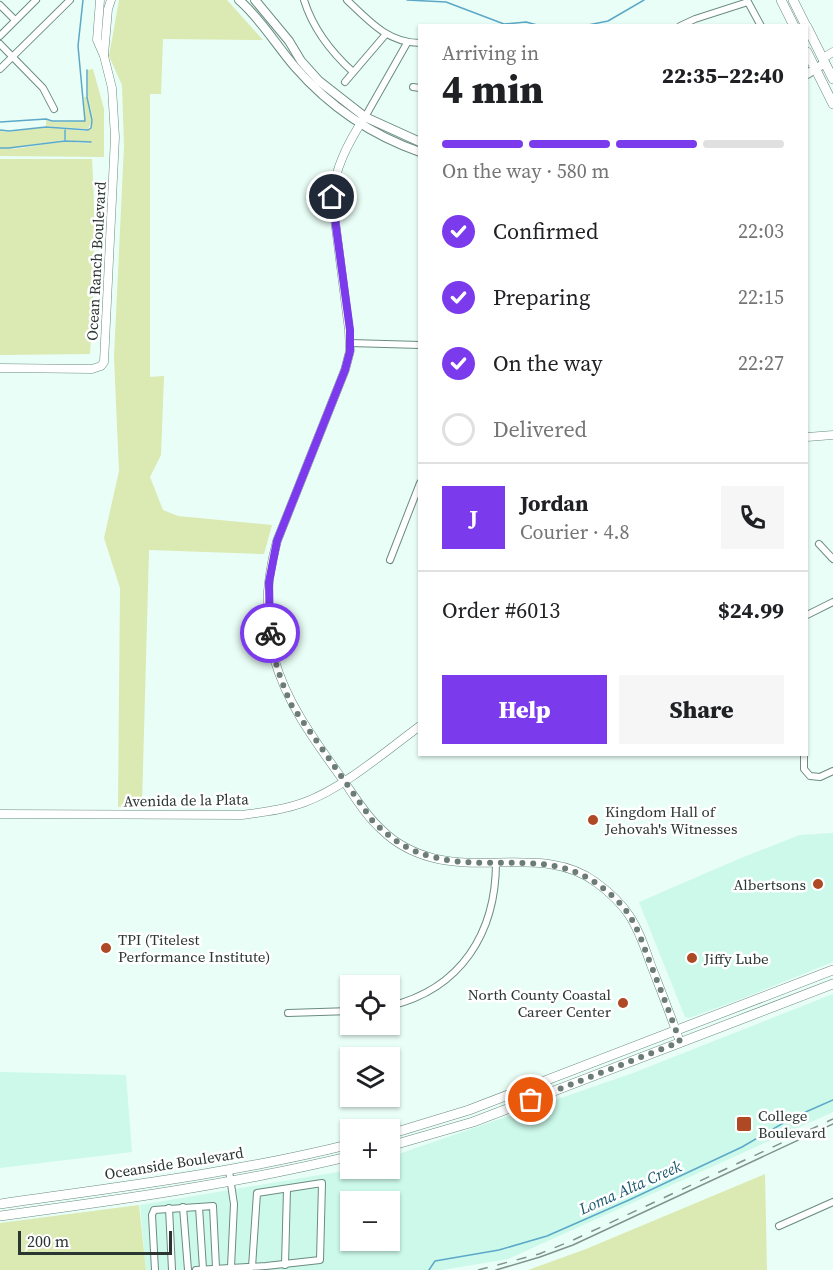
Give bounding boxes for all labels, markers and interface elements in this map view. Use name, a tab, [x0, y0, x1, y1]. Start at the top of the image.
text: Arriving in	[442, 39, 539, 67]
text: 22:35–22:40	[662, 60, 784, 90]
text: 4 min	[442, 63, 544, 116]
text: On the way · 580 m	[442, 157, 609, 185]
pin	[306, 171, 357, 222]
street label: Ocean Ranch Boulevard	[81, 180, 111, 341]
icon: home	[315, 180, 348, 213]
icon: check	[442, 215, 475, 248]
text: Confirmed	[493, 216, 598, 246]
text: 22:03	[738, 217, 784, 245]
icon: check	[442, 281, 475, 314]
text: Preparing	[493, 282, 590, 312]
text: 22:15	[738, 283, 784, 311]
icon: check	[442, 347, 475, 380]
text: On the way	[493, 348, 602, 378]
text: 22:27	[738, 349, 784, 377]
text: Delivered	[493, 414, 587, 444]
button: phone	[721, 486, 784, 549]
text: Jordan	[520, 488, 588, 518]
text: J	[469, 502, 478, 532]
text: Courier · 4.8	[520, 518, 629, 546]
text: Order #6013	[442, 595, 560, 625]
text: $24.99	[718, 595, 784, 625]
courier	[240, 603, 300, 663]
icon: bike	[254, 617, 287, 650]
button: Help	[442, 675, 607, 744]
button: Share	[619, 675, 784, 744]
street label: Avenida de la Plata	[123, 788, 249, 812]
place label: Kingdom Hall of Jehovah's Witnesses	[604, 801, 738, 839]
marker: Kingdom Hall of Jehovah's Witnesses	[586, 813, 600, 827]
place label: Albertsons	[733, 874, 806, 895]
marker: Albertsons	[811, 877, 825, 891]
place label: TPI (Titelest Performance Institute)	[118, 929, 270, 967]
marker: TPI (Titelest Performance Institute)	[99, 941, 113, 955]
place label: Jiffy Lube	[703, 948, 769, 969]
marker: Jiffy Lube	[685, 951, 699, 965]
map controls	[340, 975, 400, 1251]
button: locate	[340, 975, 400, 1035]
place label: North County Coastal Career Center	[468, 984, 612, 1022]
marker: North County Coastal Career Center	[616, 996, 630, 1010]
button: layers	[340, 1047, 400, 1107]
pin	[505, 1074, 556, 1125]
icon: bag	[514, 1083, 547, 1116]
place label: College Boulevard	[758, 1105, 826, 1143]
marker: College Boulevard	[735, 1115, 753, 1133]
button: +	[340, 1119, 400, 1179]
street label: Oceanside Boulevard	[103, 1142, 246, 1184]
water label: Loma Alta Creek	[574, 1154, 685, 1220]
button: −	[340, 1191, 400, 1251]
scale bar	[18, 1228, 172, 1256]
text: 200 m	[27, 1230, 69, 1252]

